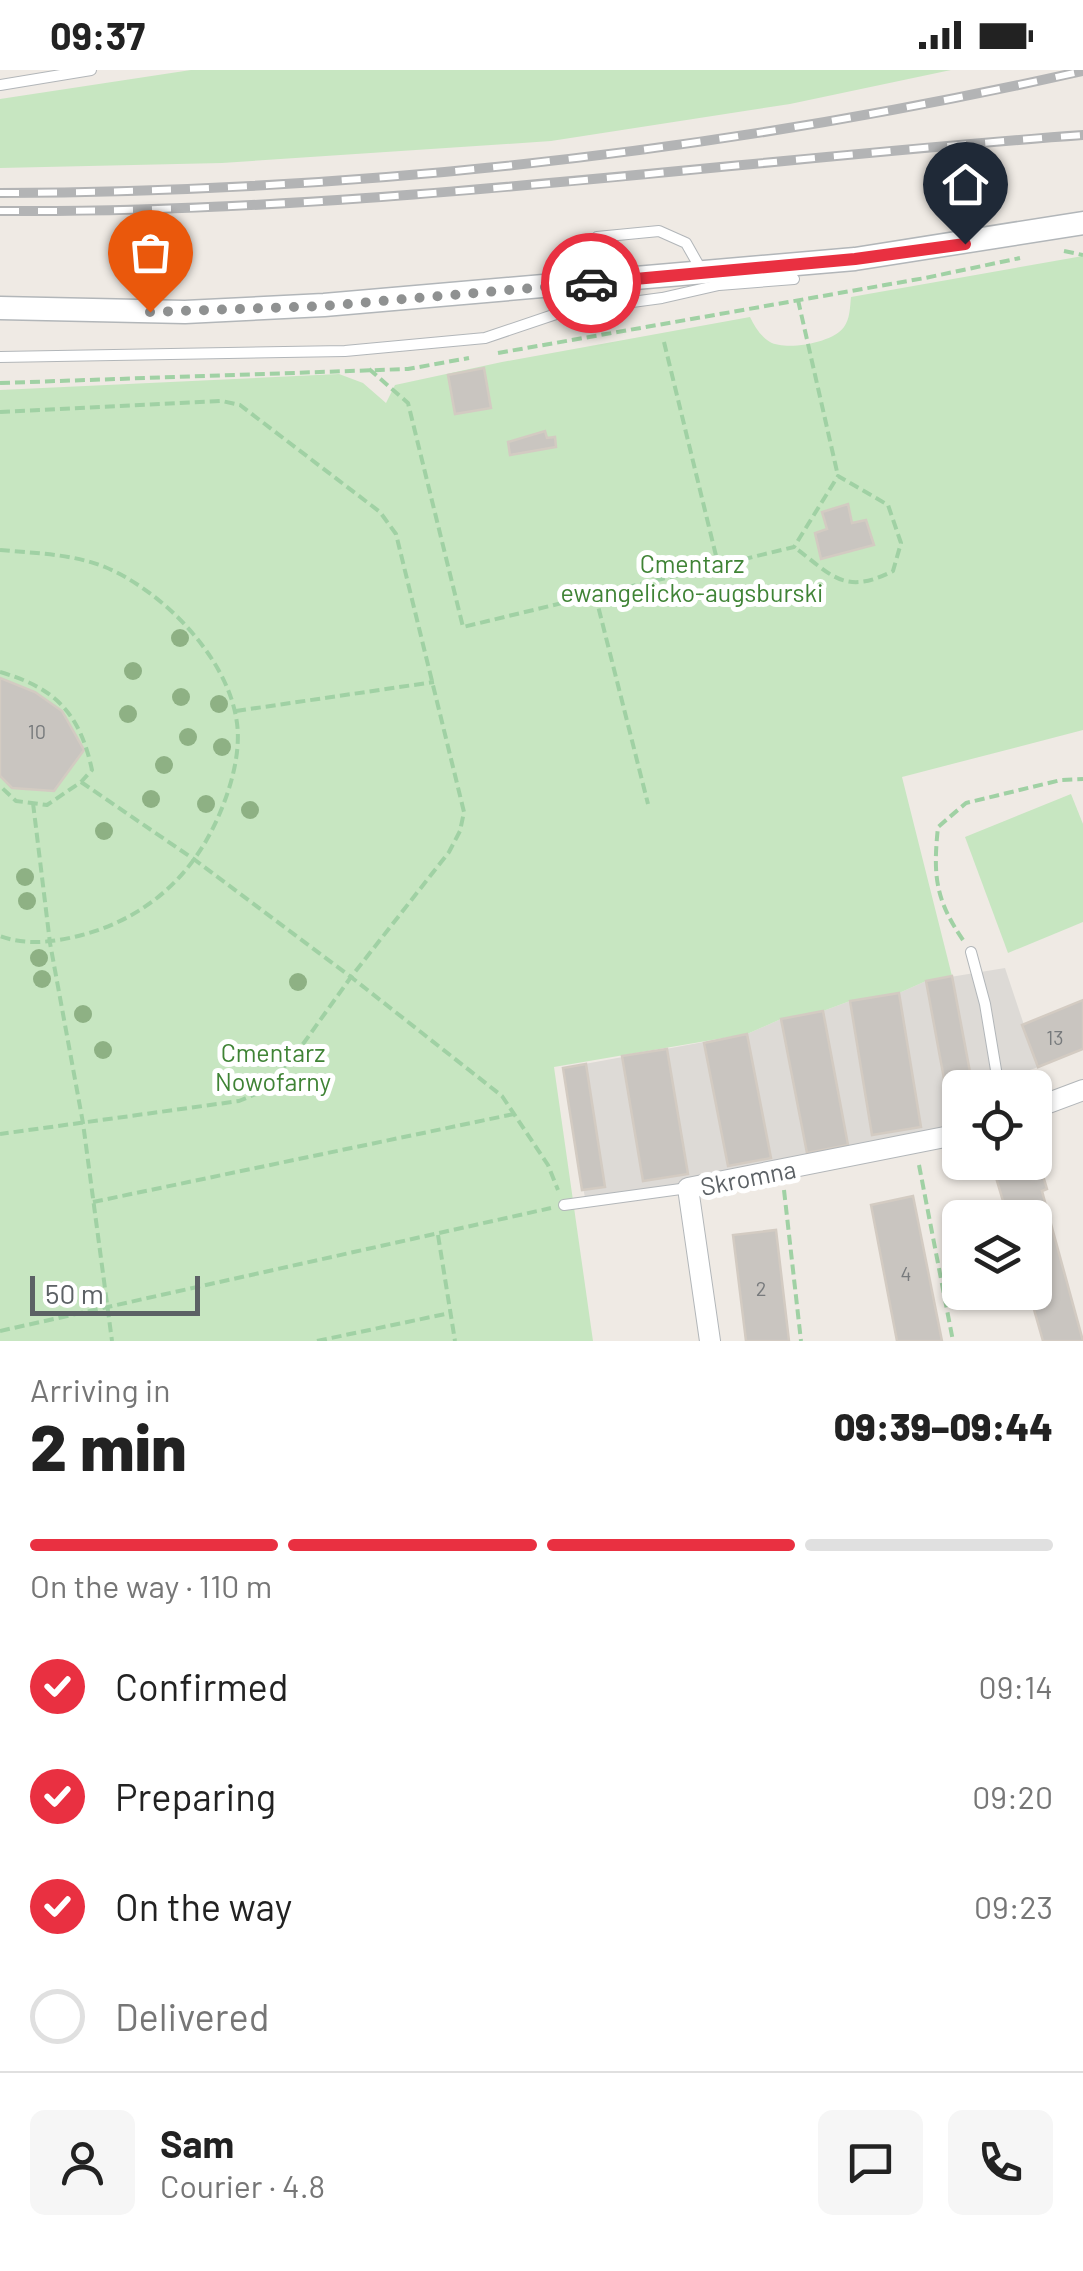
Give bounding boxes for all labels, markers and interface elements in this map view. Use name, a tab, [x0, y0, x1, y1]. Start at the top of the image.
text: 09:37	[50, 12, 145, 58]
pin	[923, 142, 1008, 245]
icon: home	[938, 157, 993, 212]
pin	[108, 210, 193, 313]
icon: bag	[123, 225, 178, 280]
courier	[541, 233, 641, 333]
icon: car	[564, 256, 619, 311]
park label: Cmentarz ewangelicko-augsburski	[561, 548, 823, 607]
house number: 10	[28, 719, 46, 743]
house number: 13	[1046, 1025, 1064, 1049]
park label: Cmentarz Nowofarny	[215, 1037, 331, 1096]
map controls	[942, 1070, 1052, 1310]
button: locate	[942, 1070, 1052, 1180]
street label: Skromna	[698, 1153, 798, 1201]
button: layers	[942, 1200, 1052, 1310]
house number: 4	[900, 1261, 912, 1285]
scale bar	[30, 1271, 200, 1316]
text: 50 m	[45, 1276, 104, 1310]
house number: 2	[756, 1276, 766, 1300]
text: Arriving in	[30, 1370, 170, 1408]
text: 09:39–09:44	[834, 1403, 1053, 1449]
text: 2 min	[30, 1406, 187, 1484]
text: On the way · 110 m	[30, 1566, 272, 1604]
icon: check	[30, 1659, 85, 1714]
text: Confirmed	[115, 1663, 288, 1709]
text: 09:14	[979, 1667, 1053, 1705]
icon: check	[30, 1769, 85, 1824]
text: Preparing	[115, 1773, 276, 1819]
text: 09:20	[972, 1777, 1053, 1815]
icon: check	[30, 1879, 85, 1934]
text: On the way	[115, 1883, 292, 1929]
text: 09:23	[974, 1887, 1053, 1925]
text: Delivered	[115, 1993, 269, 2039]
button: person	[30, 2110, 135, 2215]
button: chat	[818, 2110, 923, 2215]
button: phone	[948, 2110, 1053, 2215]
text: Sam	[160, 2120, 234, 2166]
text: Courier · 4.8	[160, 2166, 325, 2204]

